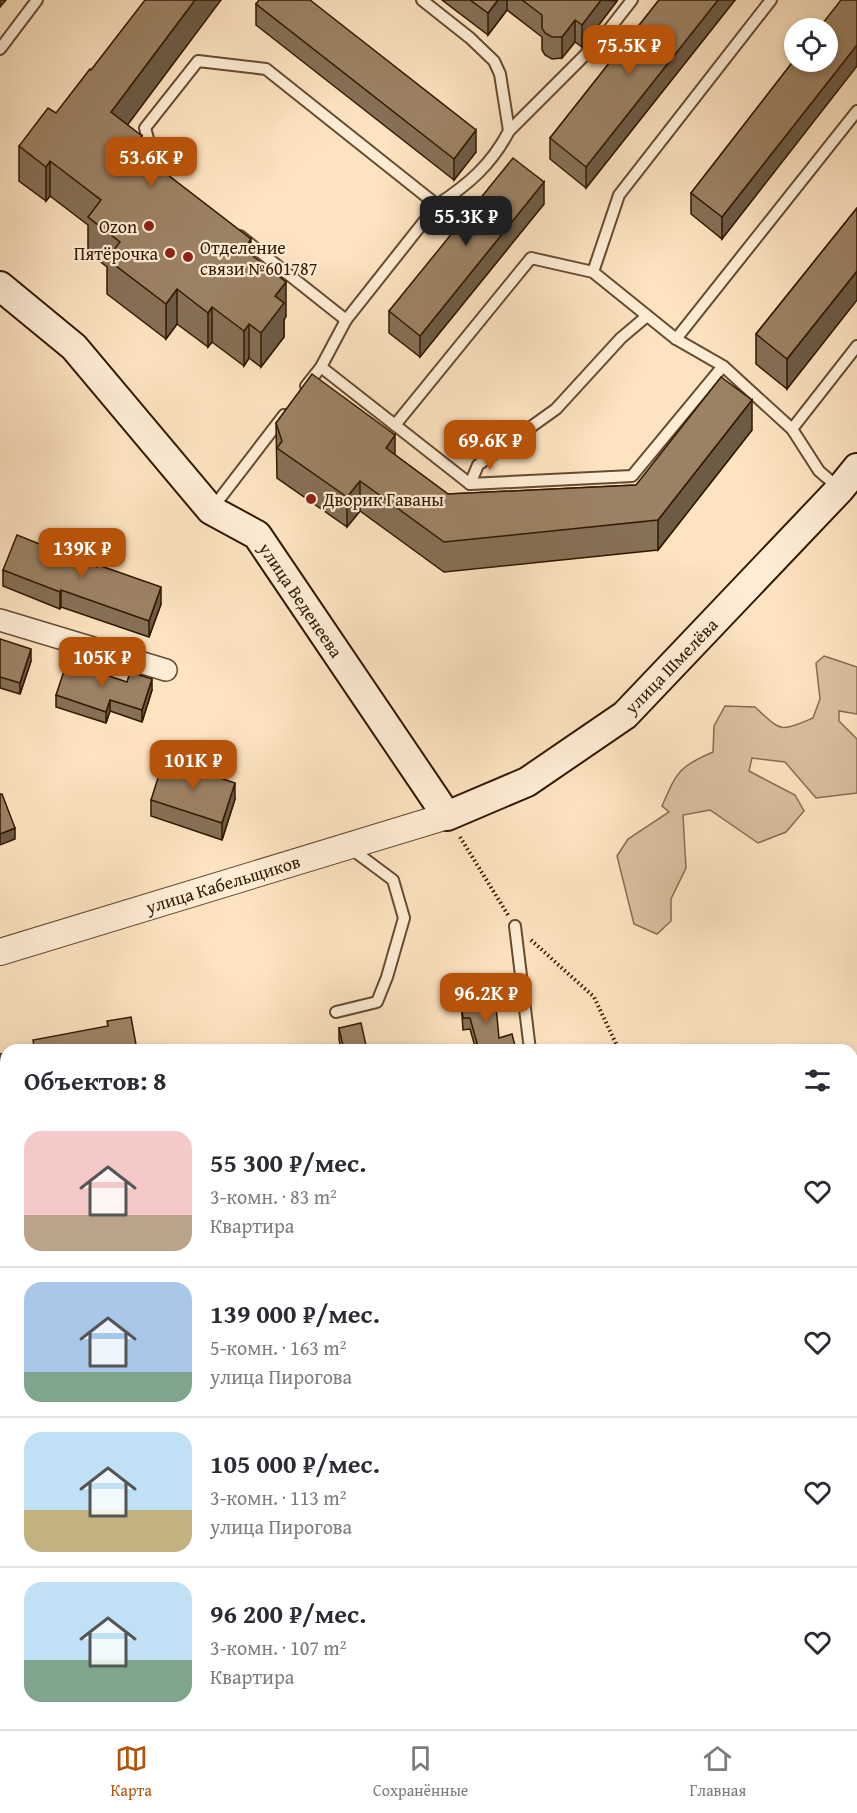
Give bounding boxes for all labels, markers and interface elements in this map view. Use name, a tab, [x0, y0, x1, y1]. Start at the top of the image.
map controls	[784, 18, 838, 72]
button: locate	[784, 18, 838, 72]
pin: 75.5K ₽	[574, 25, 684, 76]
text: 75.5K ₽	[597, 30, 661, 59]
pin: 53.6K ₽	[96, 137, 206, 188]
text: 53.6K ₽	[119, 142, 183, 171]
pin: 55.3K ₽	[411, 196, 521, 247]
text: 55.3K ₽	[434, 201, 498, 230]
place label: Ozon	[99, 213, 137, 240]
marker: Ozon	[142, 219, 156, 233]
place label: Отделение связи №601787	[200, 234, 317, 282]
place label: Пятёрочка	[74, 240, 158, 267]
marker: Пятёрочка	[163, 246, 177, 260]
marker: Отделение связи №601787	[181, 250, 195, 264]
pin: 69.6K ₽	[435, 420, 545, 471]
text: 69.6K ₽	[458, 425, 522, 454]
place label: Дворик Гаваны	[322, 486, 444, 513]
marker: Дворик Гаваны	[304, 492, 318, 506]
pin: 139K ₽	[33, 528, 131, 579]
text: 139K ₽	[53, 533, 111, 562]
street label: улица Веденеева	[252, 536, 350, 663]
street label: улица Шмелёва	[617, 611, 724, 721]
pin: 105K ₽	[53, 637, 151, 688]
text: 105K ₽	[73, 642, 131, 671]
pin: 101K ₽	[144, 740, 242, 791]
text: 101K ₽	[164, 745, 222, 774]
street label: улица Кабельщиков	[141, 848, 304, 921]
pin: 96.2K ₽	[431, 973, 541, 1024]
text: 96.2K ₽	[454, 978, 518, 1007]
text: Объектов: 8	[24, 1061, 167, 1100]
icon: filters	[801, 1064, 834, 1097]
text: 55 300 ₽/мес.	[210, 1143, 366, 1182]
icon: home	[72, 1155, 144, 1227]
icon: heart	[801, 1175, 834, 1208]
text: 3-комн. · 83 m²	[210, 1182, 337, 1211]
text: Квартира	[210, 1211, 294, 1240]
text: 139 000 ₽/мес.	[210, 1294, 380, 1333]
icon: home	[72, 1306, 144, 1378]
icon: heart	[801, 1326, 834, 1359]
text: 5-комн. · 163 m²	[210, 1333, 346, 1362]
text: улица Пирогова	[210, 1362, 352, 1391]
text: 105 000 ₽/мес.	[210, 1444, 380, 1483]
icon: home	[72, 1456, 144, 1528]
icon: heart	[801, 1476, 834, 1509]
text: 3-комн. · 113 m²	[210, 1483, 346, 1512]
text: улица Пирогова	[210, 1512, 352, 1541]
text: 96 200 ₽/мес.	[210, 1594, 366, 1633]
icon: home	[72, 1606, 144, 1678]
icon: heart	[801, 1626, 834, 1659]
text: 3-комн. · 107 m²	[210, 1633, 346, 1662]
text: Квартира	[210, 1662, 294, 1691]
tab: Карта	[111, 1742, 152, 1802]
tab: Сохранённые	[373, 1742, 468, 1802]
tab: Главная	[689, 1742, 746, 1802]

